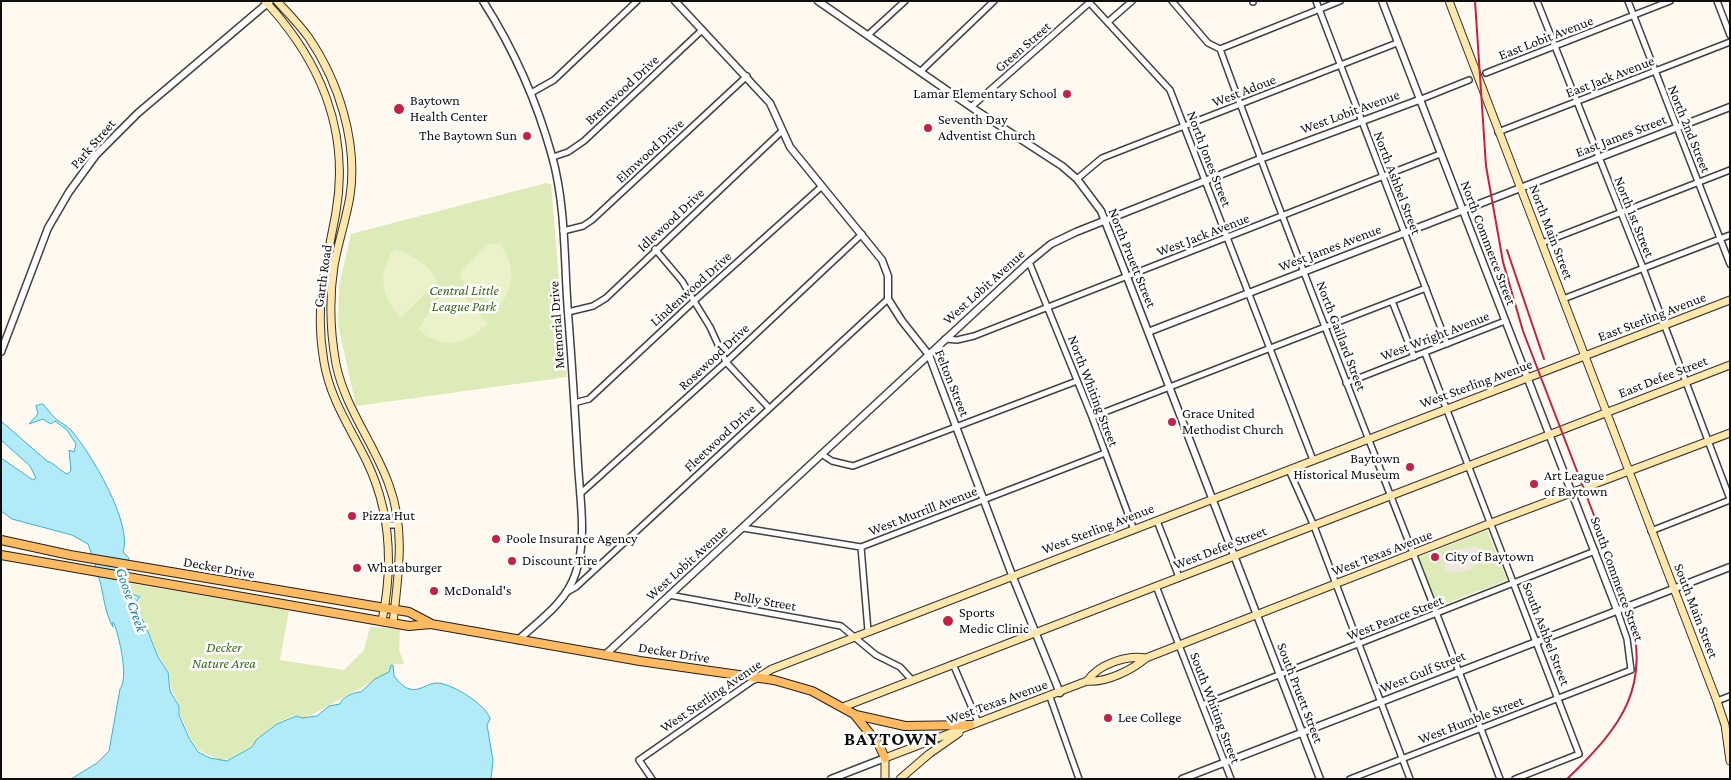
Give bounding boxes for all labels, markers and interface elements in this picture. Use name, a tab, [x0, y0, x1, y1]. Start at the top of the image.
street label: East Lobit Avenue	[1496, 12, 1596, 64]
street label: Green Street	[992, 18, 1054, 76]
street label: Brentwood Drive	[582, 51, 662, 129]
street label: East Jack Avenue	[1563, 52, 1657, 102]
street label: West Adoue	[1210, 71, 1278, 111]
street label: North 2nd Street	[1664, 83, 1714, 175]
place label: Lamar Elementary School	[913, 86, 1057, 102]
street label: West Lobit Avenue	[1298, 86, 1402, 138]
marker: Lamar Elementary School	[1061, 88, 1073, 100]
place label: Baytown Health Center	[410, 93, 488, 125]
marker: Baytown Health Center	[392, 102, 406, 116]
street label: North Jones Street	[1183, 109, 1235, 209]
street label: East James Street	[1573, 111, 1669, 161]
place label: Seventh Day Adventist Church	[938, 112, 1036, 144]
street label: Elmwood Drive	[612, 115, 688, 187]
street label: Park Street	[67, 116, 119, 172]
marker: Seventh Day Adventist Church	[922, 122, 934, 134]
place label: The Baytown Sun	[419, 128, 517, 144]
street label: North Ashbel Street	[1370, 129, 1424, 237]
marker: The Baytown Sun	[521, 130, 533, 142]
street label: North 1st Street	[1610, 174, 1658, 260]
street label: North Commerce Street	[1457, 179, 1519, 307]
street label: North Main Street	[1525, 182, 1577, 282]
street label: Idlewood Drive	[634, 185, 708, 255]
street label: North Pruett Street	[1104, 206, 1160, 310]
street label: West Jack Avenue	[1154, 210, 1252, 260]
street label: West James Avenue	[1276, 221, 1384, 275]
street label: Garth Road	[310, 243, 336, 309]
street label: West Lobit Avenue	[940, 246, 1028, 328]
street label: Lindenwood Drive	[647, 248, 735, 330]
street label: North Gaillard Street	[1312, 279, 1370, 393]
street label: Memorial Drive	[546, 281, 568, 369]
park label: Central Little League Park	[429, 283, 499, 316]
street label: East Sterling Avenue	[1596, 289, 1708, 345]
street label: West Wright Avenue	[1378, 308, 1492, 364]
street label: Rosewood Drive	[675, 320, 753, 394]
street label: North Whiting Street	[1064, 333, 1122, 449]
street label: Felton Street	[931, 347, 973, 419]
street label: East Defee Street	[1616, 352, 1710, 402]
street label: West Sterling Avenue	[1417, 356, 1535, 412]
street label: Fleetwood Drive	[681, 401, 759, 475]
place label: Grace United Methodist Church	[1182, 406, 1284, 438]
marker: Grace United Methodist Church	[1166, 416, 1178, 428]
place label: Baytown Historical Museum	[1294, 451, 1400, 484]
marker: Baytown Historical Museum	[1404, 461, 1416, 473]
place label: Art League of Baytown	[1544, 468, 1608, 501]
marker: Art League of Baytown	[1528, 478, 1540, 490]
street label: West Murrill Avenue	[866, 483, 980, 539]
street label: West Sterling Avenue	[1040, 500, 1156, 558]
place label: Pizza Hut	[362, 508, 415, 524]
marker: Pizza Hut	[346, 510, 358, 522]
street label: South Commerce Street	[1587, 514, 1647, 644]
street label: West Lobit Avenue	[643, 522, 731, 604]
street label: West Defee Street	[1171, 523, 1269, 573]
street label: West Texas Avenue	[1329, 526, 1435, 580]
place label: Poole Insurance Agency	[506, 531, 638, 547]
marker: Poole Insurance Agency	[490, 533, 502, 545]
place label: City of Baytown	[1445, 549, 1534, 565]
marker: City of Baytown	[1429, 551, 1441, 563]
street label: Decker Drive	[182, 553, 256, 583]
place label: Discount Tire	[522, 553, 597, 569]
marker: Discount Tire	[506, 555, 518, 567]
place label: Whataburger	[367, 560, 442, 576]
street label: South Main Street	[1670, 561, 1722, 661]
marker: Whataburger	[351, 562, 363, 574]
water label: Goose Creek	[112, 565, 150, 635]
street label: South Ashbel Street	[1519, 580, 1573, 688]
place label: McDonald's	[444, 583, 511, 599]
marker: McDonald's	[428, 585, 440, 597]
street label: Polly Street	[733, 587, 797, 615]
street label: West Pearce Street	[1344, 592, 1446, 644]
place label: Sports Medic Clinic	[959, 605, 1029, 638]
marker: Sports Medic Clinic	[941, 614, 955, 628]
street label: Decker Drive	[637, 639, 711, 667]
park label: Decker Nature Area	[192, 640, 256, 672]
street label: South Pruett Street	[1273, 641, 1327, 745]
street label: West Gulf Street	[1378, 647, 1468, 697]
street label: South Whiting Street	[1186, 650, 1244, 766]
street label: West Sterling Avenue	[657, 656, 765, 736]
street label: West Texas Avenue	[944, 676, 1050, 728]
street label: West Humble Street	[1416, 692, 1526, 748]
place label: Lee College	[1118, 710, 1181, 726]
marker: Lee College	[1102, 712, 1114, 724]
district label: BAYTOWN	[843, 728, 939, 750]

